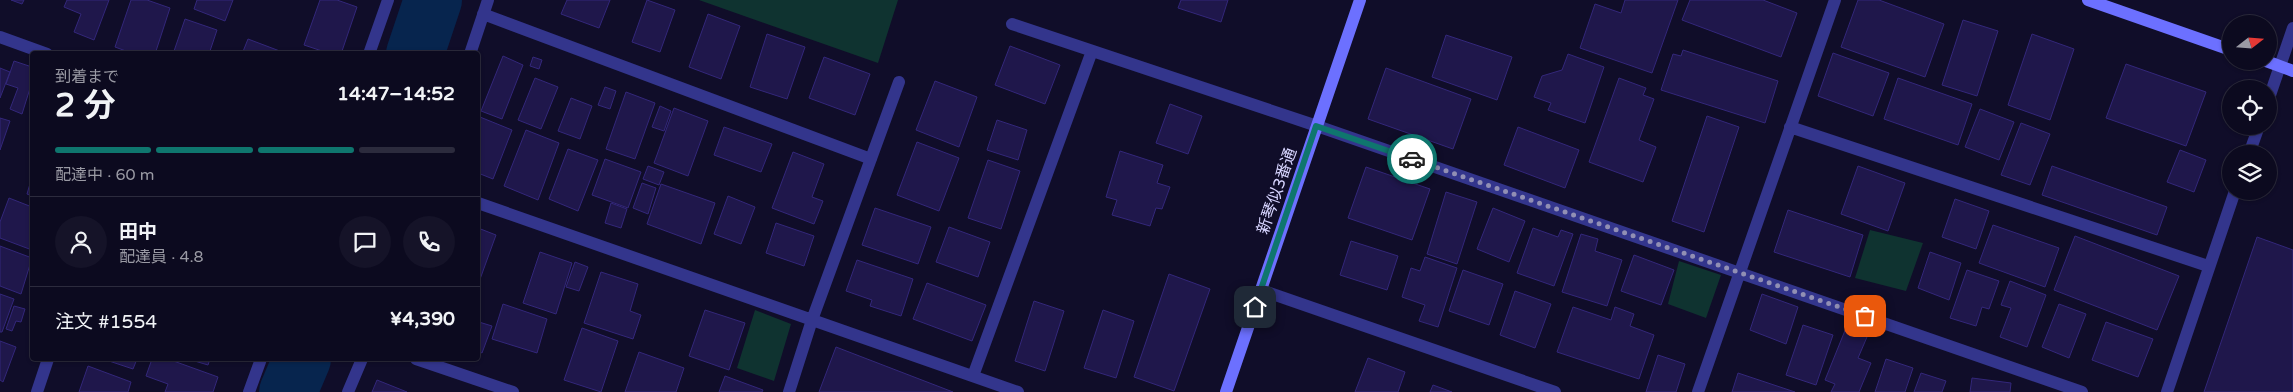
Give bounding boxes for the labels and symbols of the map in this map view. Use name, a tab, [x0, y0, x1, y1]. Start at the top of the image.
north arrow	[2222, 15, 2278, 70]
courier	[1387, 134, 1437, 184]
street label: 新琴似3番通	[1253, 145, 1301, 237]
pin	[1234, 286, 1276, 328]
pin	[1844, 295, 1886, 337]

